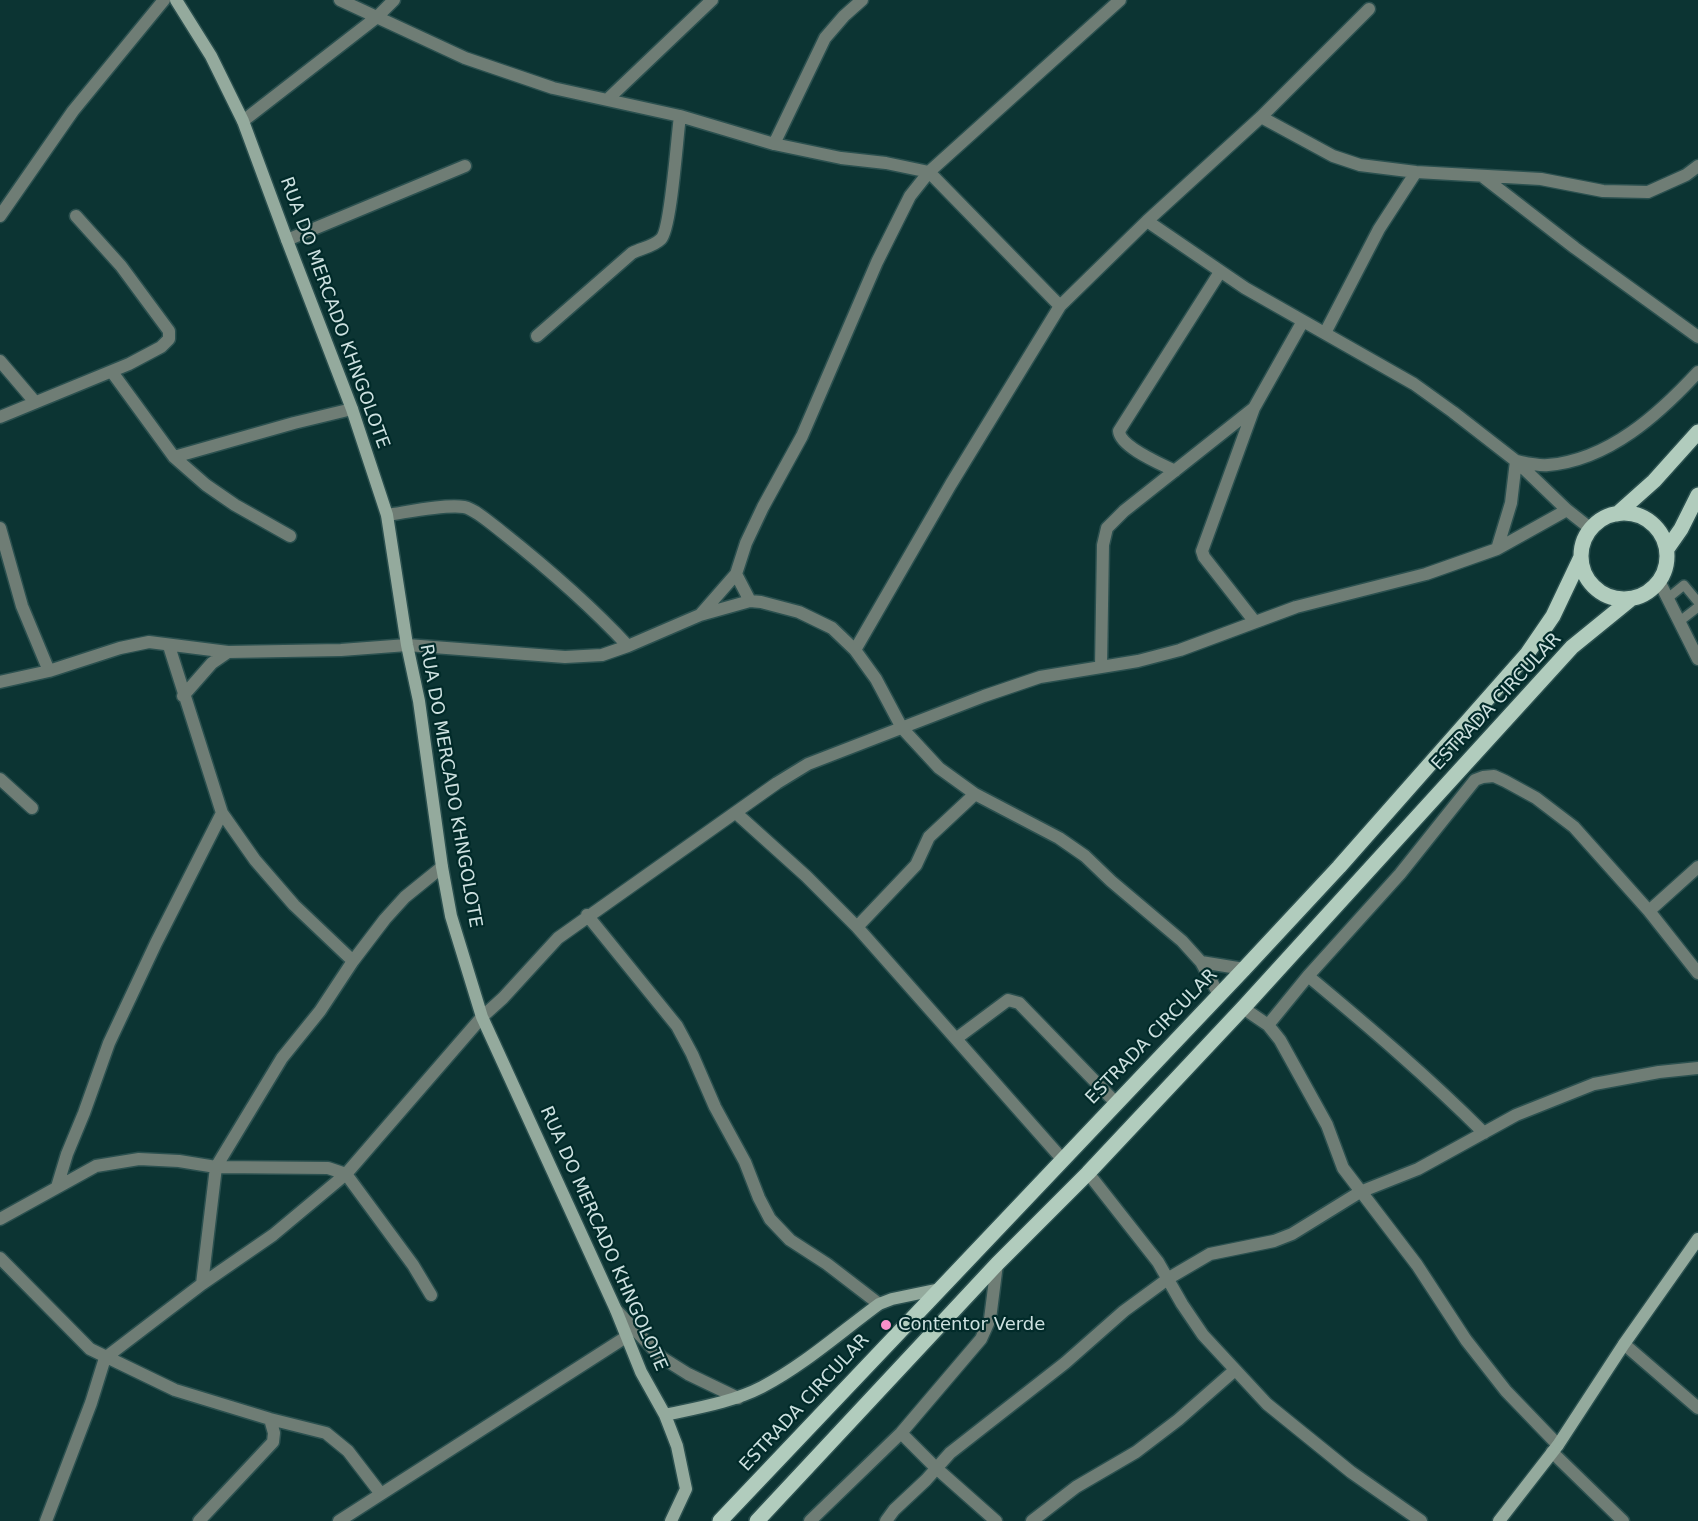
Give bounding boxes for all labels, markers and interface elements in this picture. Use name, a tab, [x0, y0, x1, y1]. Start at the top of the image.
street label: RUA DO MERCADO KHNGOLOTE	[275, 174, 393, 452]
street label: ESTRADA CIRCULAR	[1428, 629, 1566, 775]
street label: RUA DO MERCADO KHNGOLOTE	[414, 643, 486, 929]
street label: ESTRADA CIRCULAR	[1082, 965, 1222, 1109]
street label: RUA DO MERCADO KHNGOLOTE	[535, 1103, 671, 1375]
place label: Contentor Verde	[898, 1314, 1045, 1336]
marker: Contentor Verde	[879, 1318, 893, 1332]
street label: ESTRADA CIRCULAR	[736, 1330, 874, 1476]

